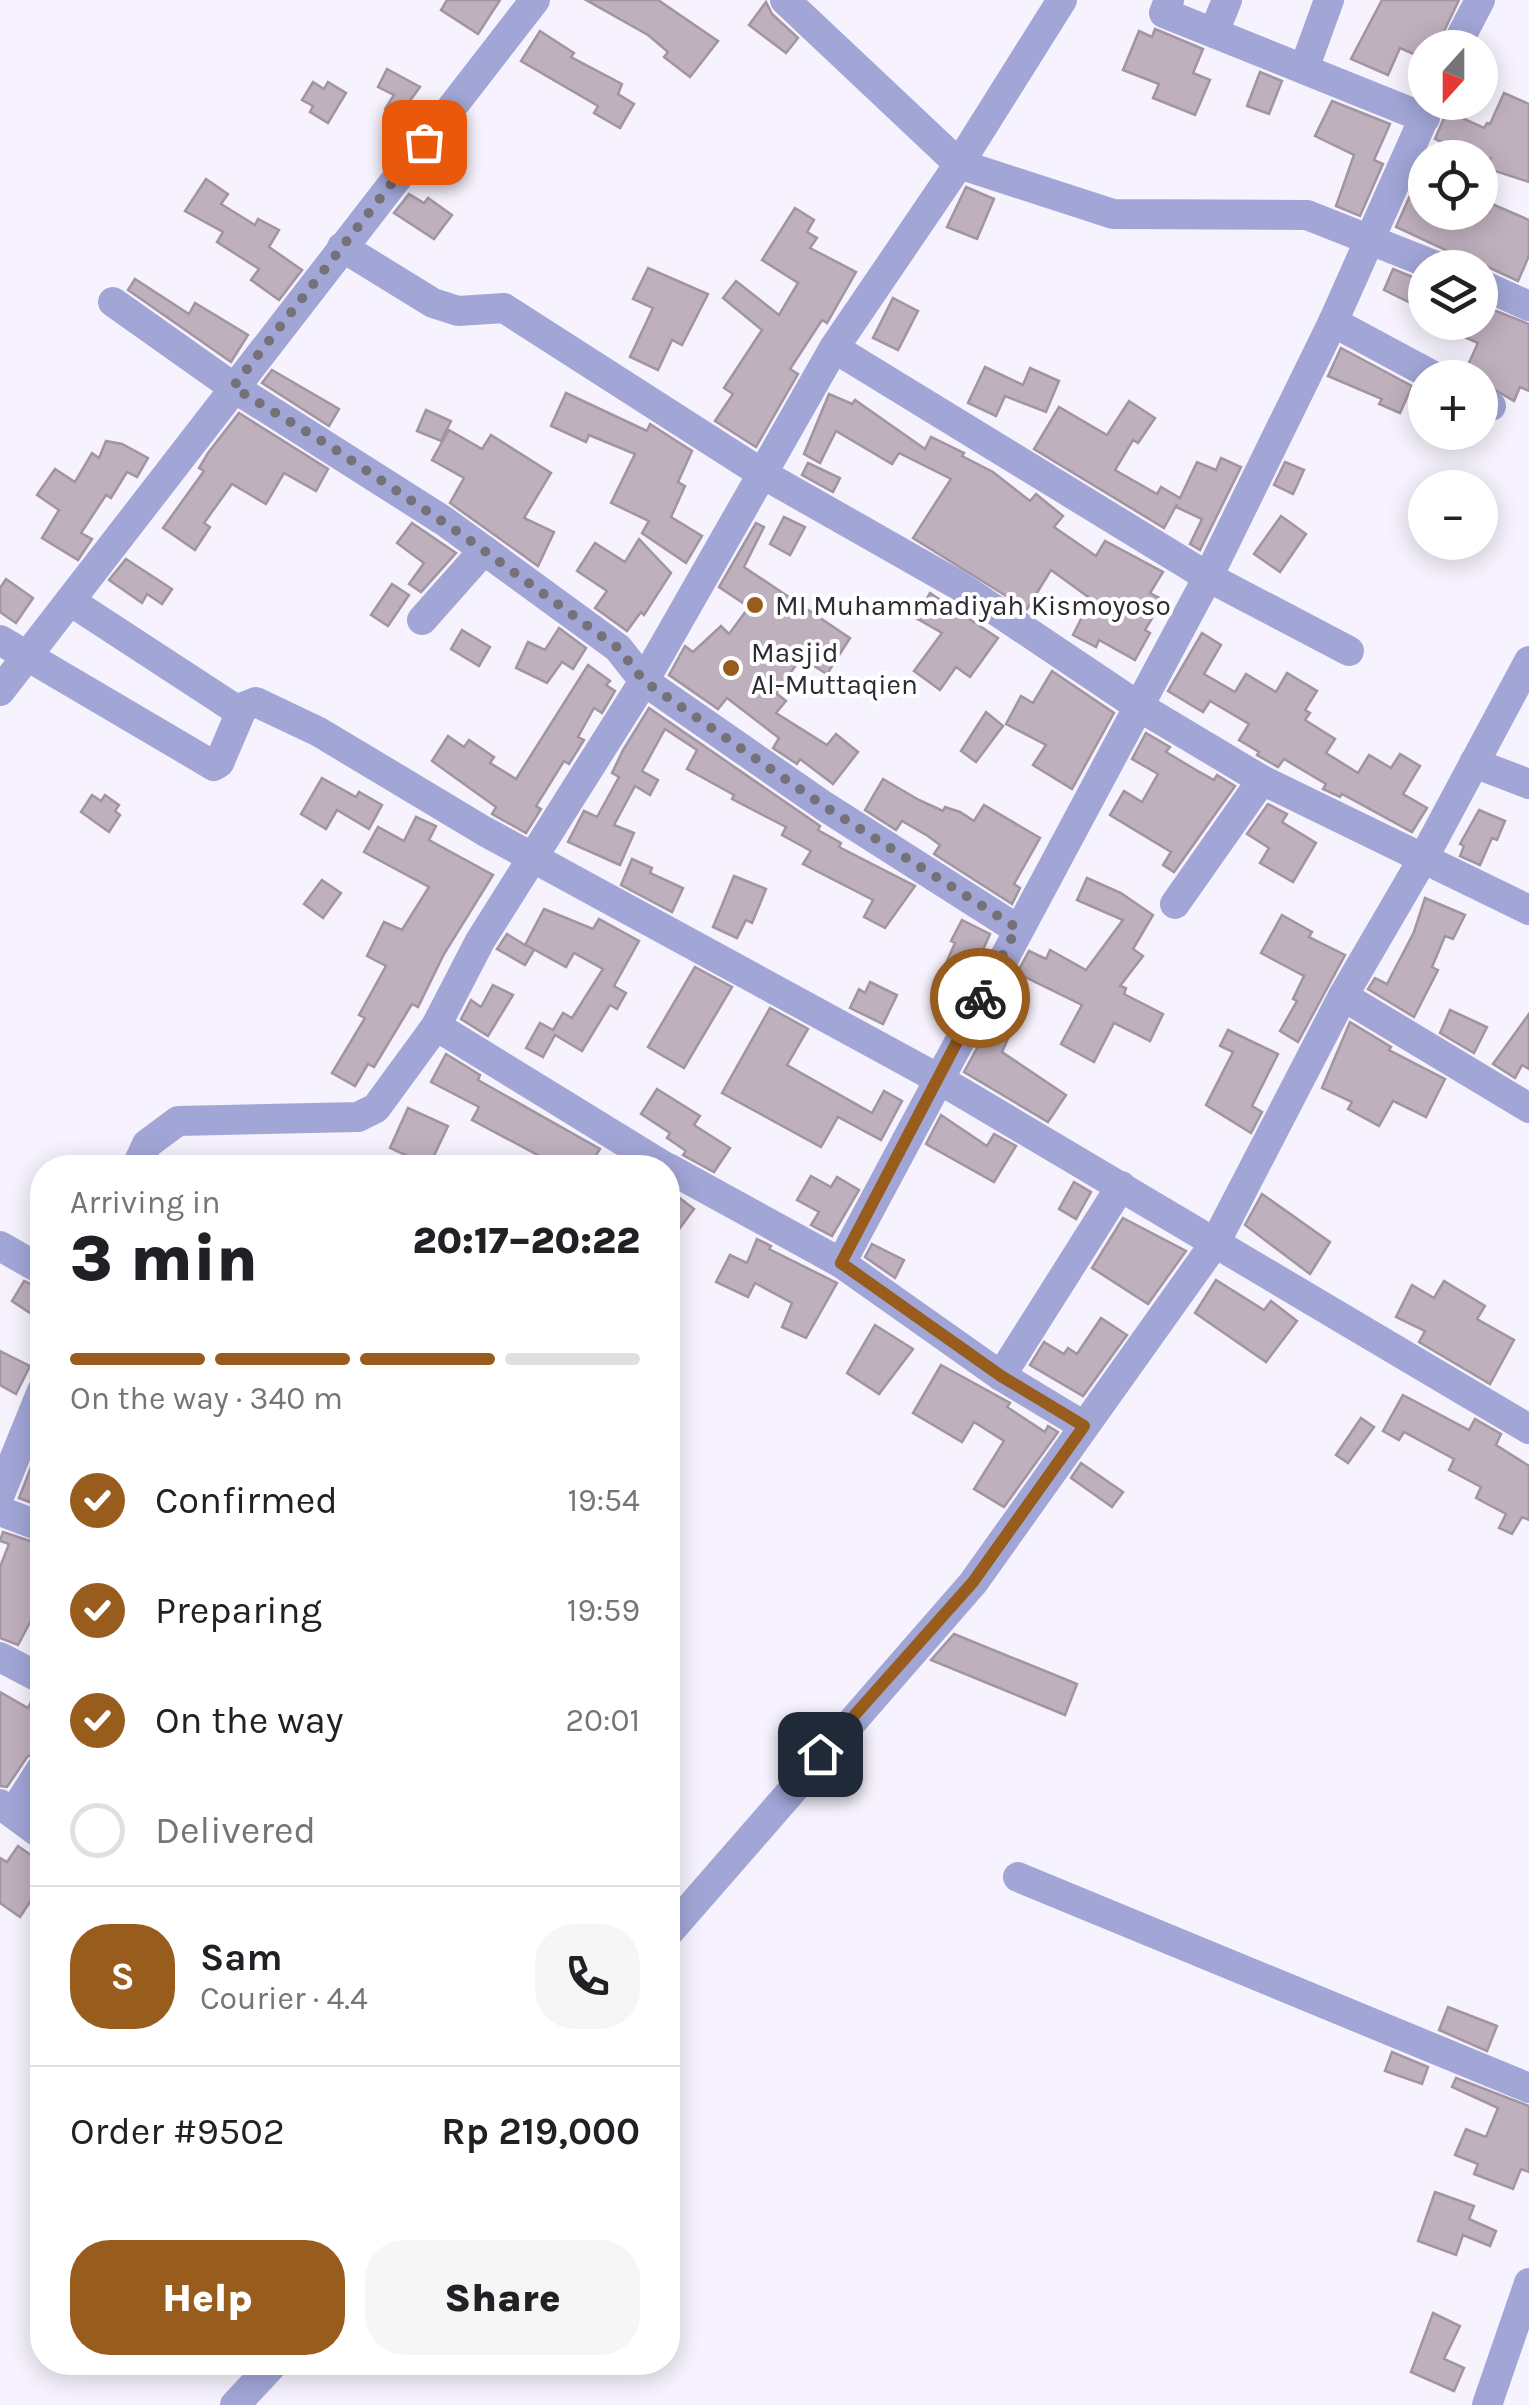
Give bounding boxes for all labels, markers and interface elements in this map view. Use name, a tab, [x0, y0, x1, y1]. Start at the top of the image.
north arrow	[1408, 30, 1498, 120]
map controls	[1408, 30, 1498, 560]
pin	[382, 100, 467, 185]
icon: bag	[397, 115, 452, 170]
button: locate	[1408, 140, 1498, 230]
button: layers	[1408, 250, 1498, 340]
button: +	[1408, 360, 1498, 450]
button: −	[1408, 470, 1498, 560]
place label: MI Muhammadiyah Kismoyoso	[775, 589, 1171, 622]
marker: MI Muhammadiyah Kismoyoso	[744, 594, 766, 616]
place label: Masjid Al-Muttaqien	[751, 636, 918, 701]
marker: Masjid Al-Muttaqien	[720, 657, 742, 679]
courier	[930, 948, 1030, 1048]
icon: bike	[953, 971, 1008, 1026]
text: Arriving in	[70, 1184, 221, 1221]
text: 20:17–20:22	[412, 1218, 640, 1263]
text: 3 min	[70, 1220, 258, 1296]
text: On the way · 340 m	[70, 1380, 343, 1417]
icon: check	[70, 1473, 125, 1528]
text: Confirmed	[155, 1478, 338, 1523]
text: 19:54	[568, 1482, 640, 1519]
icon: check	[70, 1583, 125, 1638]
text: Preparing	[155, 1588, 322, 1633]
text: 19:59	[567, 1592, 640, 1629]
icon: check	[70, 1693, 125, 1748]
text: On the way	[155, 1698, 343, 1743]
text: 20:01	[566, 1702, 640, 1739]
pin	[778, 1712, 863, 1797]
icon: home	[793, 1727, 848, 1782]
text: Delivered	[155, 1808, 316, 1853]
button: phone	[535, 1924, 640, 2029]
text: Sam	[200, 1935, 283, 1980]
text: S	[110, 1954, 135, 1999]
text: Courier · 4.4	[200, 1980, 368, 2017]
text: Order #9502	[70, 2109, 285, 2154]
text: Rp 219,000	[441, 2109, 640, 2154]
button: Help	[70, 2240, 345, 2355]
button: Share	[365, 2240, 640, 2355]

